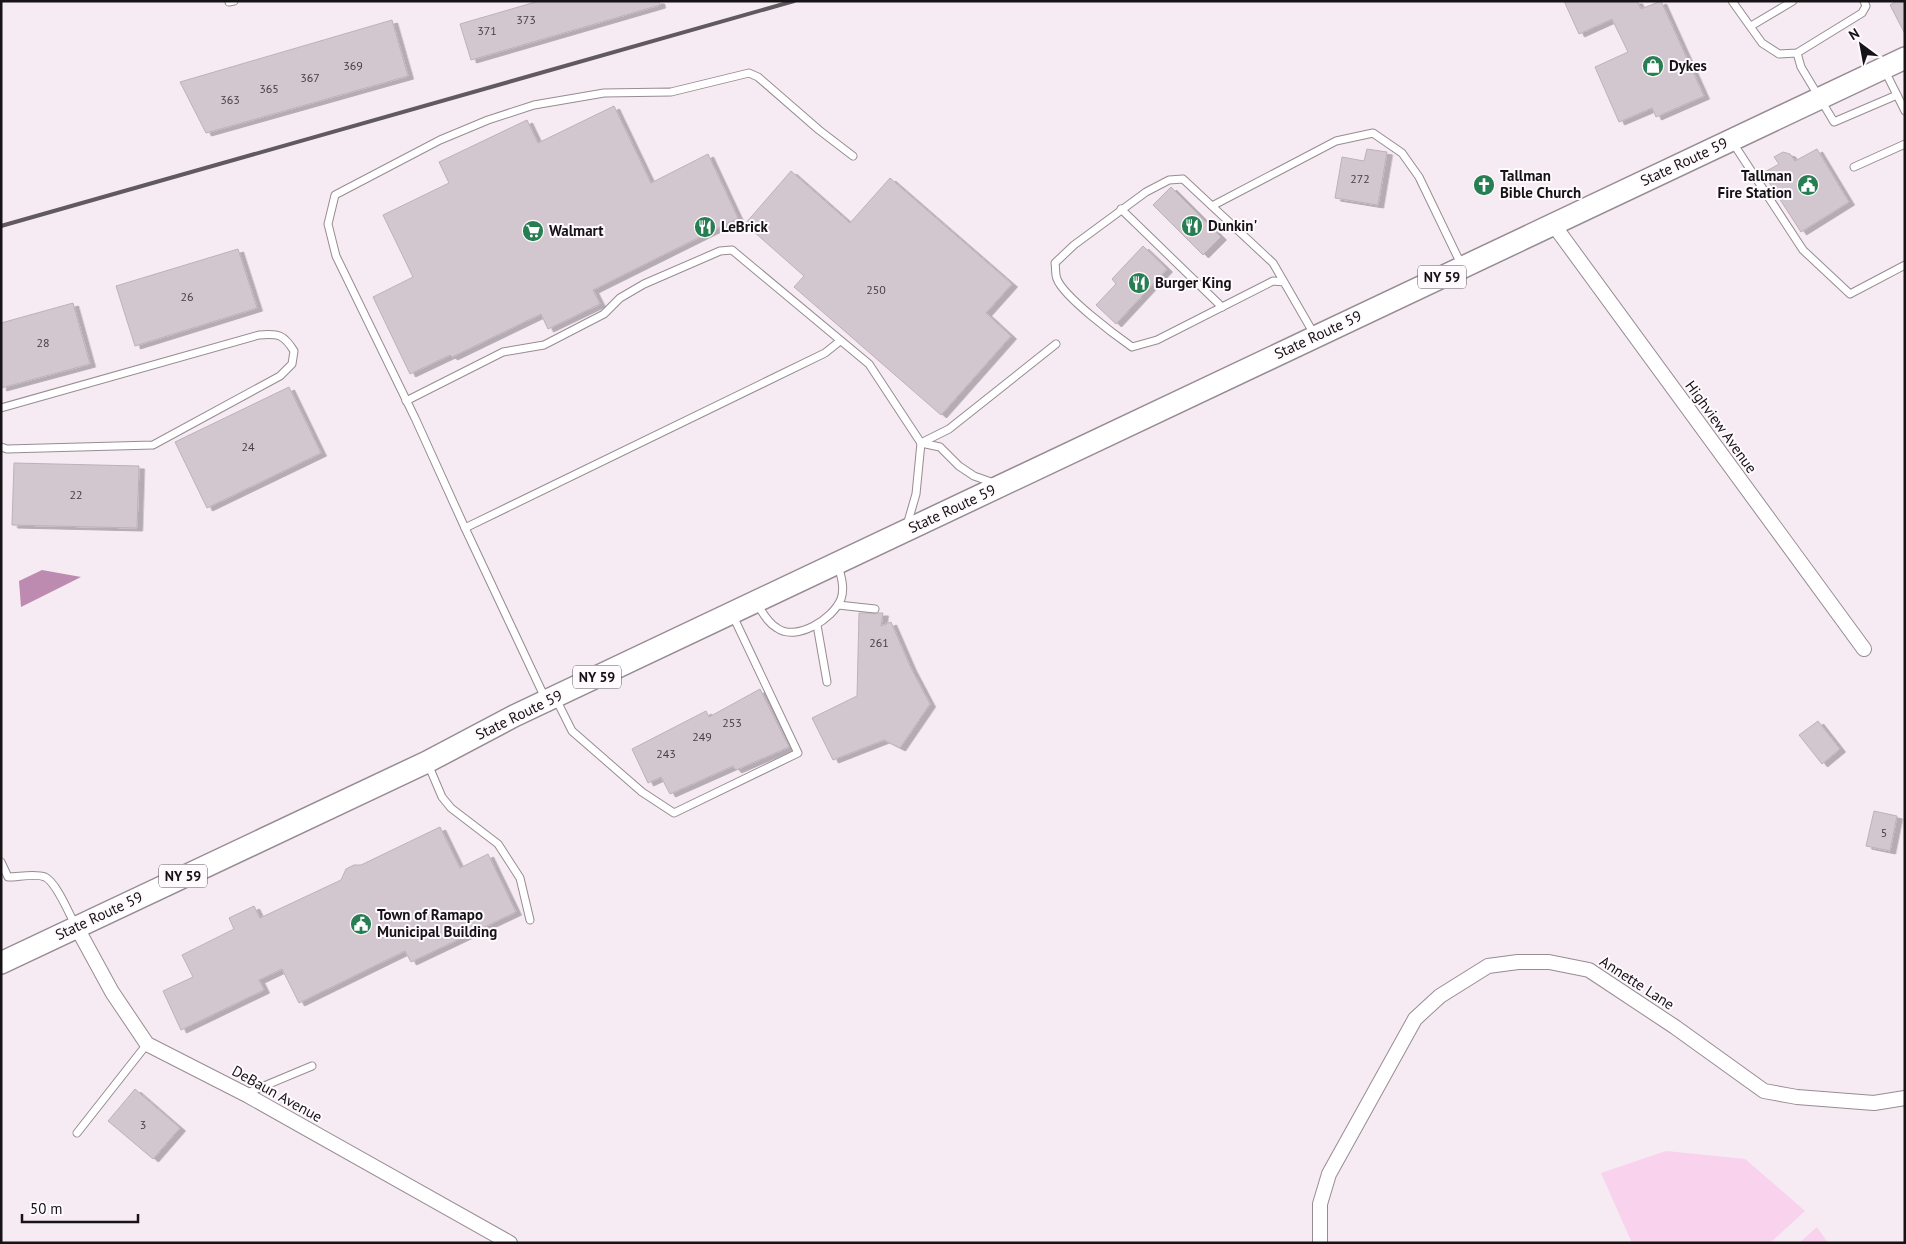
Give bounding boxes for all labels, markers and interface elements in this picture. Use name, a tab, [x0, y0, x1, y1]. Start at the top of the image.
house number: 373	[516, 12, 536, 27]
north arrow	[1836, 20, 1886, 70]
house number: 371	[477, 23, 497, 38]
text: N	[1845, 24, 1863, 44]
shop icon: Dykes	[1641, 54, 1665, 78]
place label: Dykes	[1669, 56, 1707, 75]
house number: 369	[343, 58, 363, 73]
house number: 367	[300, 70, 320, 85]
house number: 365	[259, 81, 279, 96]
house number: 363	[220, 92, 240, 107]
street label: State Route 59	[1637, 133, 1731, 190]
place label: Tallman Bible Church	[1500, 166, 1581, 202]
place label: Tallman Fire Station	[1718, 166, 1792, 202]
house number: 272	[1350, 171, 1370, 186]
church icon: Tallman Bible Church	[1472, 173, 1496, 197]
public building icon: Tallman Fire Station	[1796, 173, 1820, 197]
restaurant icon: Dunkin'	[1180, 214, 1204, 238]
restaurant icon: LeBrick	[693, 215, 717, 239]
place label: Dunkin'	[1208, 216, 1258, 235]
place label: LeBrick	[721, 217, 768, 236]
supermarket icon: Walmart	[521, 219, 545, 243]
place label: Walmart	[549, 221, 604, 240]
road number: NY 59	[1418, 266, 1466, 288]
restaurant icon: Burger King	[1127, 271, 1151, 295]
place label: Burger King	[1155, 273, 1231, 292]
house number: 250	[866, 282, 886, 297]
house number: 26	[180, 289, 194, 304]
street label: State Route 59	[1271, 306, 1365, 363]
house number: 28	[36, 335, 50, 350]
street label: Highview Avenue	[1681, 377, 1761, 477]
house number: 24	[241, 439, 255, 454]
street label: State Route 59	[905, 480, 999, 537]
house number: 22	[69, 487, 83, 502]
house number: 261	[869, 635, 889, 650]
road number: NY 59	[573, 666, 621, 689]
street label: State Route 59	[472, 685, 565, 744]
house number: 253	[722, 715, 742, 730]
house number: 249	[692, 729, 712, 744]
house number: 243	[656, 746, 676, 761]
house number: 5	[1881, 825, 1887, 840]
road number: NY 59	[159, 864, 207, 888]
street label: State Route 59	[52, 887, 146, 944]
place label: Town of Ramapo Municipal Building	[377, 905, 497, 941]
public building icon: Town of Ramapo Municipal Building	[349, 912, 373, 936]
street label: Annette Lane	[1596, 951, 1678, 1014]
street label: DeBaun Avenue	[229, 1061, 326, 1126]
house number: 3	[140, 1117, 146, 1132]
scale bar	[22, 1192, 139, 1224]
text: 50 m	[30, 1199, 63, 1218]

